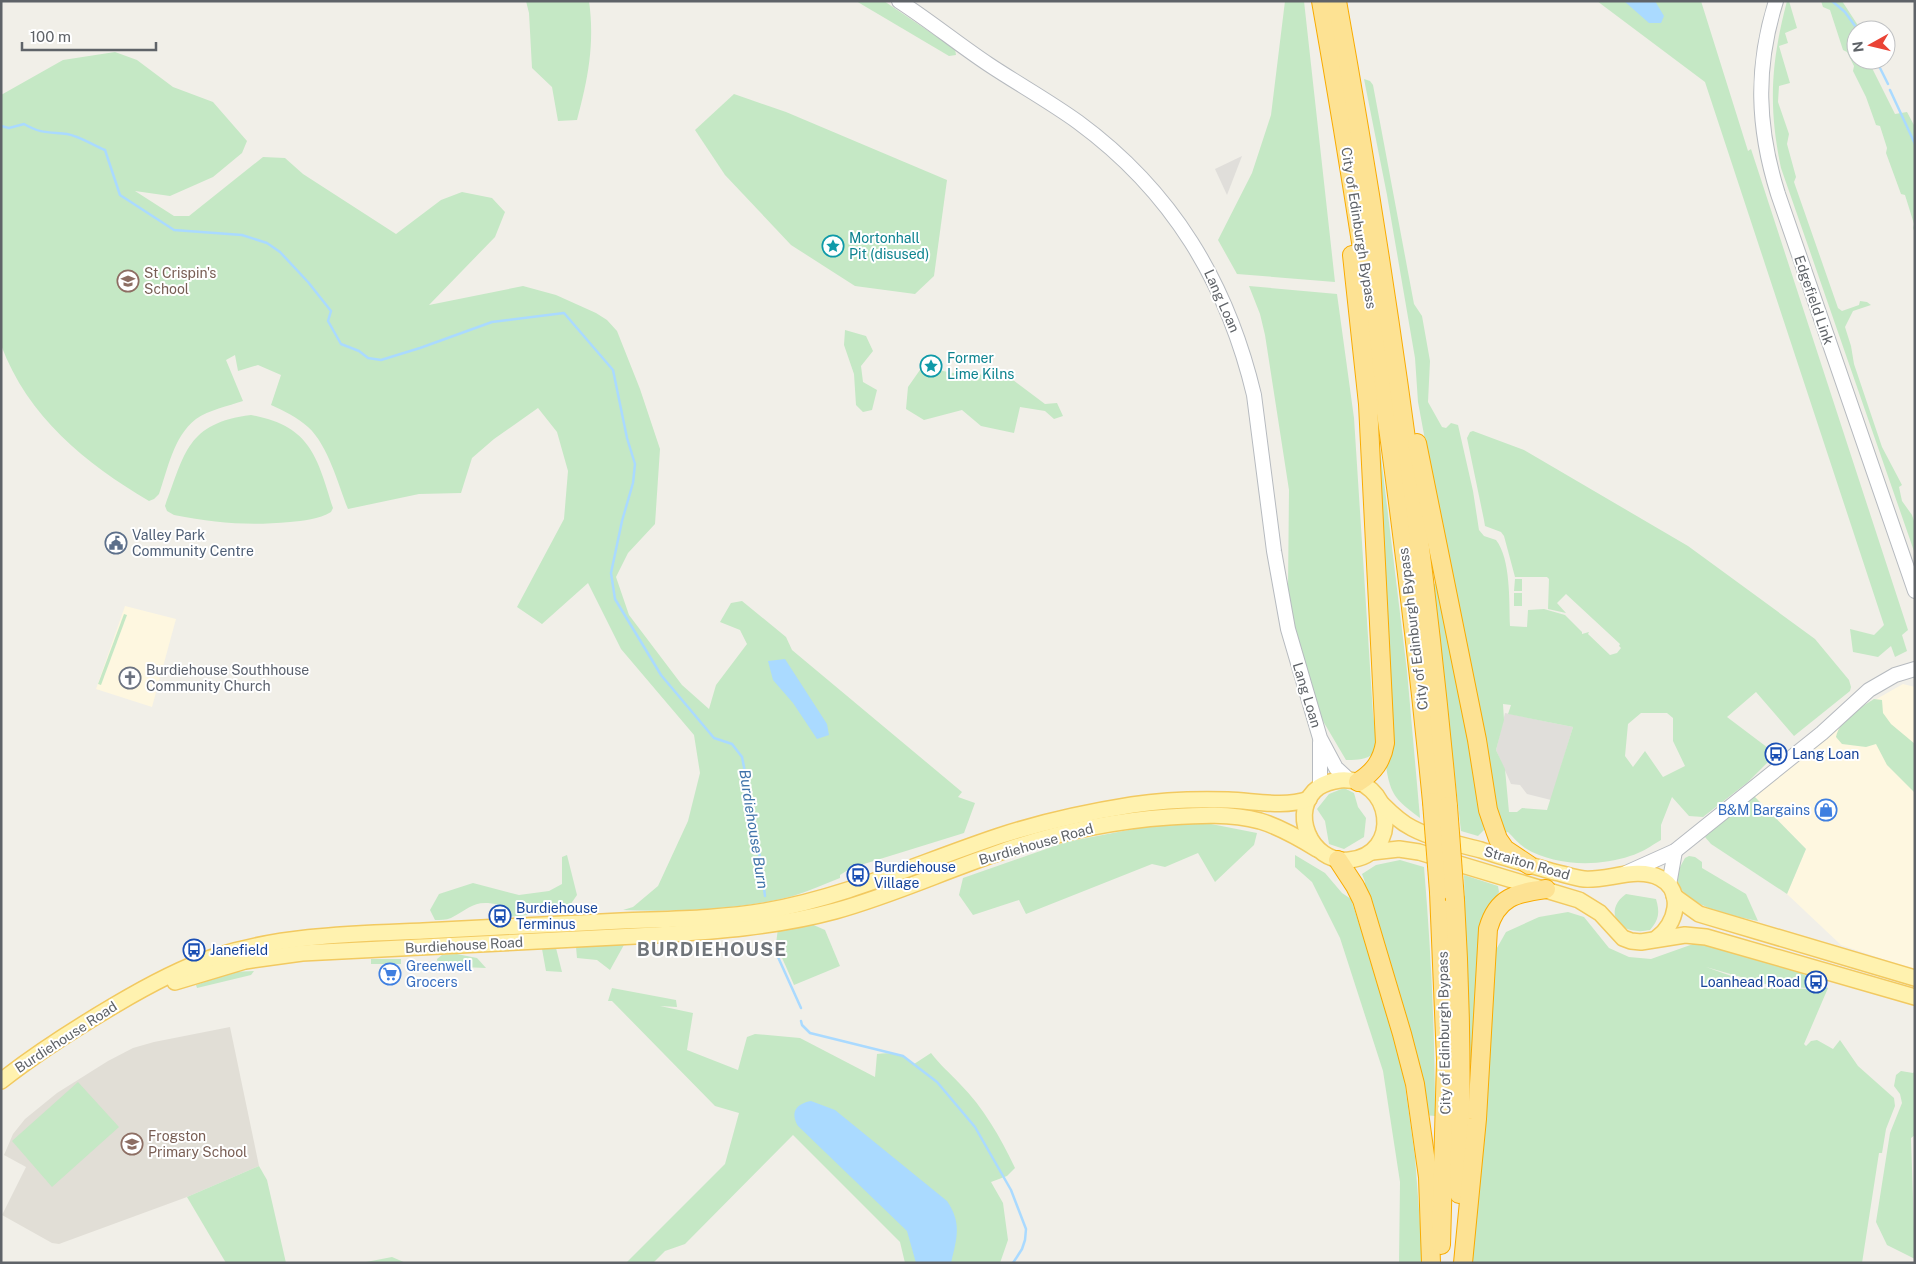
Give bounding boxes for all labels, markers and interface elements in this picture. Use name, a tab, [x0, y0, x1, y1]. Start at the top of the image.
scale bar	[22, 20, 156, 52]
north arrow	[1846, 20, 1896, 70]
text: 100 m	[30, 28, 71, 45]
text: N	[1849, 40, 1867, 53]
street label: City of Edinburgh Bypass	[1338, 146, 1380, 310]
place label: Mortonhall Pit (disused)	[849, 230, 929, 262]
place icon: Mortonhall Pit (disused)	[821, 234, 845, 258]
street label: Edgefield Link	[1791, 253, 1837, 347]
place label: St Crispin's School	[144, 265, 216, 297]
street label: Lang Loan	[1201, 267, 1243, 335]
school or university icon: St Crispin's School	[116, 269, 140, 293]
place label: Former Lime Kilns	[947, 350, 1014, 382]
place icon: Former Lime Kilns	[919, 354, 943, 378]
place label: Valley Park Community Centre	[132, 527, 254, 559]
public building icon: Valley Park Community Centre	[104, 531, 128, 555]
street label: City of Edinburgh Bypass	[1395, 547, 1431, 711]
street label: Lang Loan	[1290, 661, 1324, 729]
place label: Burdiehouse Southhouse Community Church	[146, 662, 309, 694]
church icon: Burdiehouse Southhouse Community Church	[118, 666, 142, 690]
bus stop icon: Lang Loan	[1764, 742, 1788, 766]
place label: Lang Loan	[1792, 746, 1859, 762]
water label: Burdiehouse Burn	[736, 768, 772, 890]
shop icon: B&M Bargains	[1814, 798, 1838, 822]
place label: B&M Bargains	[1718, 802, 1810, 818]
street label: Burdiehouse Road	[977, 820, 1095, 868]
street label: Straiton Road	[1482, 843, 1572, 883]
place label: Burdiehouse Village	[874, 859, 956, 891]
bus stop icon: Burdiehouse Village	[846, 863, 870, 887]
place label: Burdiehouse Terminus	[516, 900, 598, 932]
bus stop icon: Burdiehouse Terminus	[488, 904, 512, 928]
street label: Burdiehouse Road	[404, 934, 524, 956]
bus stop icon: Janefield	[182, 938, 206, 962]
district label: BURDIEHOUSE	[637, 938, 787, 960]
place label: Janefield	[210, 942, 268, 958]
street label: City of Edinburgh Bypass	[1435, 951, 1453, 1115]
place label: Greenwell Grocers	[406, 958, 472, 990]
supermarket icon: Greenwell Grocers	[378, 962, 402, 986]
bus stop icon: Loanhead Road	[1804, 970, 1828, 994]
place label: Loanhead Road	[1700, 974, 1800, 990]
street label: Burdiehouse Road	[12, 998, 120, 1076]
place label: Frogston Primary School	[148, 1128, 247, 1160]
school or university icon: Frogston Primary School	[120, 1132, 144, 1156]

